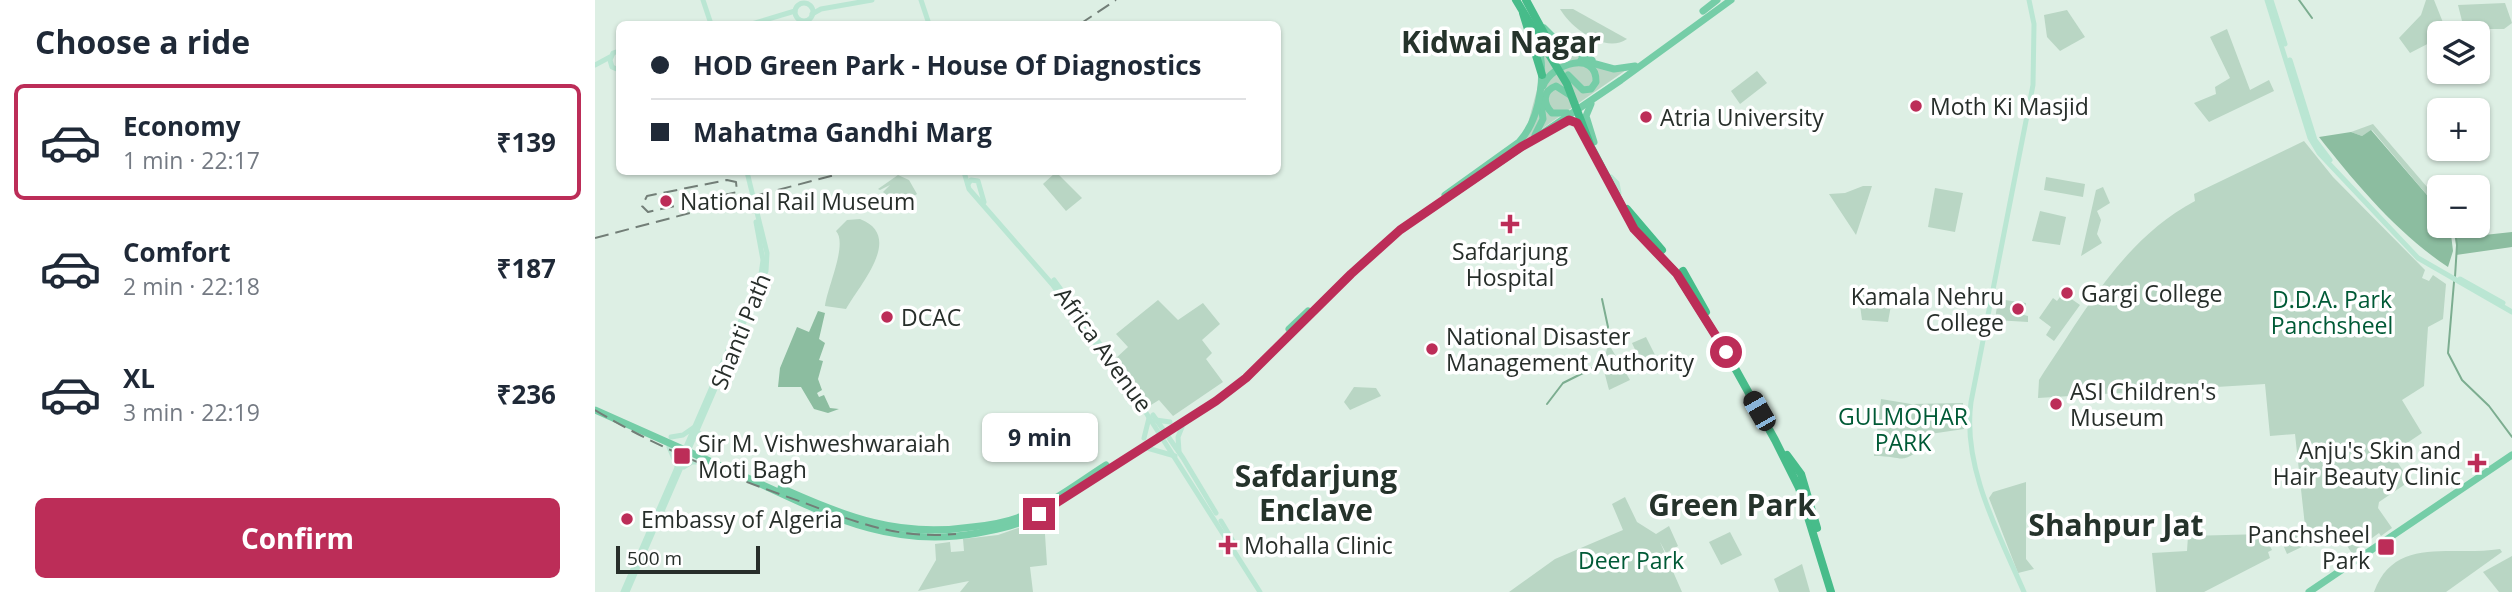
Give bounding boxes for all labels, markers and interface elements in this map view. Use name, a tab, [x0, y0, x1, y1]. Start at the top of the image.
text: Choose a ride	[35, 20, 250, 63]
district label: Kidwai Nagar	[1401, 21, 1601, 62]
map controls	[2427, 21, 2490, 238]
button: layers	[2427, 21, 2490, 84]
text: HOD Green Park - House Of Diagnostics	[693, 47, 1201, 83]
place label: Moth Ki Masjid	[1930, 90, 2089, 122]
marker: Moth Ki Masjid	[1908, 98, 1924, 114]
button: +	[2427, 98, 2490, 161]
place label: Atria University	[1660, 101, 1824, 133]
text: Economy	[123, 108, 241, 144]
marker: Atria University	[1638, 109, 1654, 125]
icon: car	[39, 111, 102, 174]
text: Mahatma Gandhi Marg	[693, 114, 992, 150]
text: ₹139	[497, 124, 556, 160]
text: 1 min · 22:17	[123, 144, 260, 176]
button: −	[2427, 175, 2490, 238]
place label: National Rail Museum	[680, 185, 915, 217]
marker: National Rail Museum	[658, 193, 674, 209]
marker: Safdarjung Hospital	[1500, 214, 1520, 234]
text: Comfort	[123, 234, 230, 270]
place label: Safdarjung Hospital	[1452, 235, 1568, 293]
icon: car	[39, 237, 102, 300]
text: ₹187	[497, 250, 556, 286]
street label: Shanti Path	[702, 268, 778, 394]
text: 2 min · 22:18	[123, 270, 260, 302]
place label: Gargi College	[2081, 277, 2222, 309]
street label: Africa Avenue	[1048, 280, 1160, 418]
place label: Kamala Nehru College	[1851, 280, 2004, 338]
park label: D.D.A. Park Panchsheel	[2271, 283, 2393, 341]
marker: Gargi College	[2059, 285, 2075, 301]
place label: DCAC	[901, 301, 961, 333]
marker: Kamala Nehru College	[2010, 301, 2026, 317]
marker: DCAC	[879, 309, 895, 325]
place label: National Disaster Management Authority	[1446, 320, 1694, 378]
route start	[1710, 336, 1742, 368]
marker: National Disaster Management Authority	[1424, 341, 1440, 357]
text: XL	[123, 360, 155, 396]
icon: car	[39, 363, 102, 426]
place label: ASI Children's Museum	[2070, 375, 2216, 433]
text: ₹236	[497, 376, 556, 412]
car	[1740, 388, 1779, 434]
text: 3 min · 22:19	[123, 396, 260, 428]
marker: ASI Children's Museum	[2048, 396, 2064, 412]
park label: GULMOHAR PARK	[1838, 400, 1968, 458]
callout: 9 min	[981, 412, 1097, 462]
text: 9 min	[1008, 421, 1072, 453]
place label: Sir M. Vishweshwaraiah Moti Bagh	[698, 427, 950, 485]
place label: Anju's Skin and Hair Beauty Clinic	[2273, 434, 2461, 492]
marker: Sir M. Vishweshwaraiah Moti Bagh	[672, 446, 692, 466]
marker: Anju's Skin and Hair Beauty Clinic	[2467, 453, 2487, 473]
district label: Safdarjung Enclave	[1235, 455, 1397, 530]
district label: Green Park	[1648, 484, 1816, 525]
button: Confirm	[35, 498, 560, 578]
route end	[1023, 498, 1055, 530]
place label: Embassy of Algeria	[641, 503, 843, 535]
district label: Shahpur Jat	[2028, 504, 2204, 545]
marker: Embassy of Algeria	[619, 511, 635, 527]
place label: Panchsheel Park	[2247, 518, 2370, 576]
place label: Mohalla Clinic	[1244, 529, 1393, 561]
marker: Mohalla Clinic	[1218, 535, 1238, 555]
marker: Panchsheel Park	[2376, 537, 2396, 557]
scale bar	[616, 543, 759, 575]
park label: Deer Park	[1578, 544, 1684, 576]
text: 500 m	[627, 545, 682, 571]

